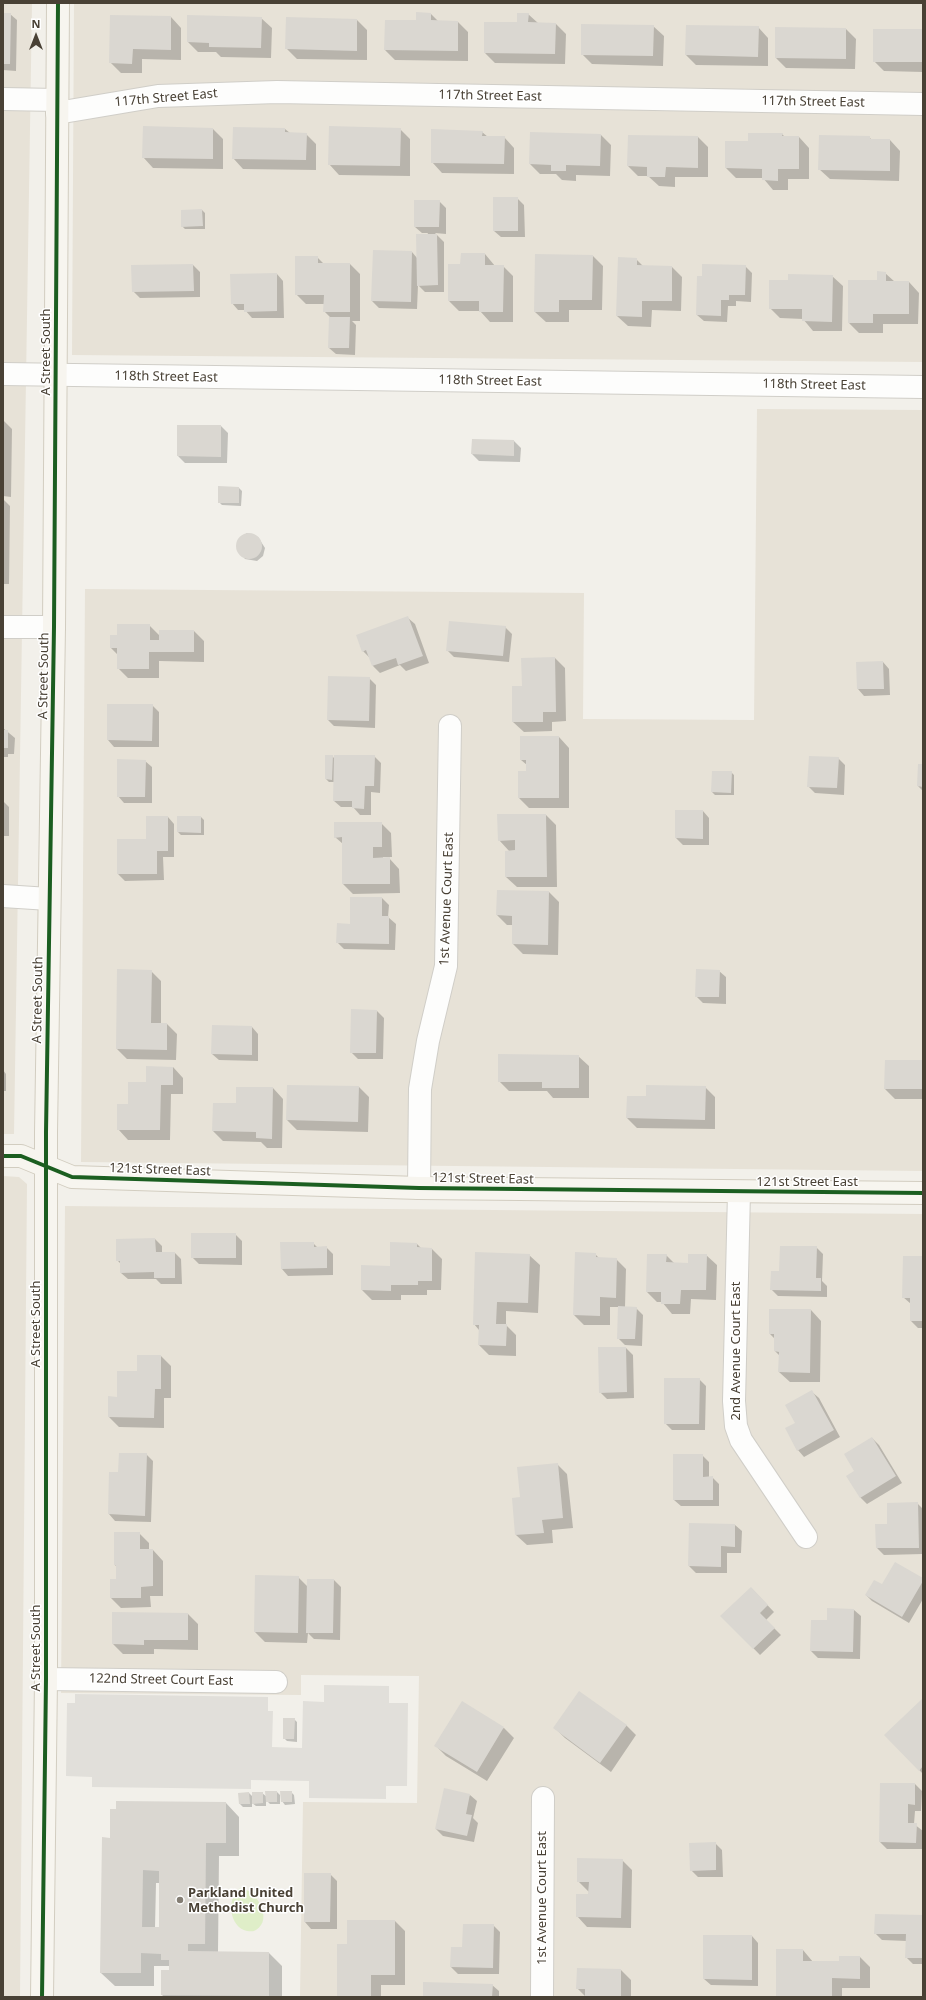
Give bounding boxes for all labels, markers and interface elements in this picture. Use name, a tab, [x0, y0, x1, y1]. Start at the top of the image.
north arrow	[16, 16, 56, 56]
text: N	[32, 16, 40, 31]
street label: 117th Street East	[114, 86, 218, 110]
street label: 117th Street East	[438, 87, 542, 105]
street label: 117th Street East	[761, 93, 865, 111]
street label: A Street South	[38, 308, 54, 396]
street label: 118th Street East	[114, 368, 218, 386]
street label: 118th Street East	[438, 372, 542, 390]
street label: 118th Street East	[762, 376, 866, 394]
street label: A Street South	[35, 632, 53, 720]
street label: 1st Avenue Court East	[437, 832, 457, 966]
street label: A Street South	[29, 956, 47, 1044]
street label: 121st Street East	[109, 1160, 211, 1180]
street label: 121st Street East	[432, 1170, 534, 1188]
street label: 121st Street East	[756, 1174, 858, 1190]
street label: A Street South	[28, 1280, 44, 1368]
street label: 2nd Avenue Court East	[728, 1282, 744, 1420]
street label: A Street South	[28, 1604, 44, 1692]
street label: 122nd Street Court East	[89, 1671, 233, 1689]
street label: 1st Avenue Court East	[534, 1831, 550, 1965]
place label: Parkland United Methodist Church	[188, 1885, 304, 1916]
marker: Parkland United Methodist Church	[175, 1895, 185, 1905]

